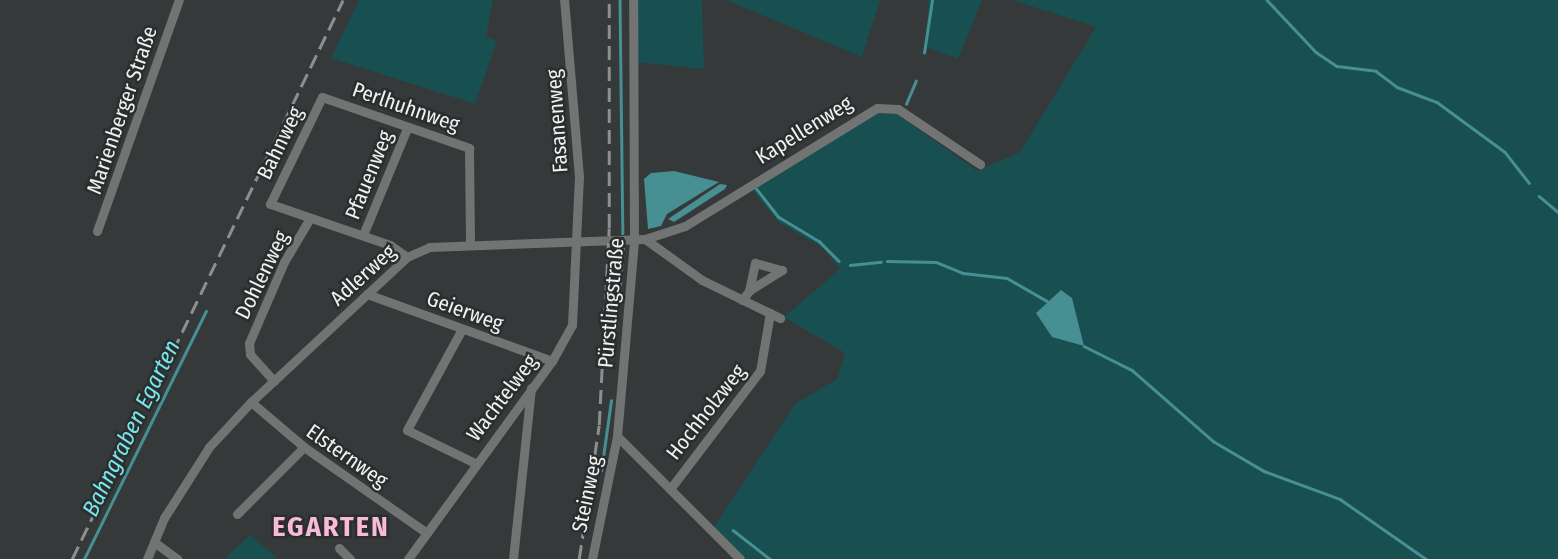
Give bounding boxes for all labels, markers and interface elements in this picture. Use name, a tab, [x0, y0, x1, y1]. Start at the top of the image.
street label: Marienberger Straße	[81, 23, 163, 197]
street label: Fasanenweg	[541, 68, 573, 174]
street label: Perlhuhnweg	[349, 77, 463, 137]
street label: Kapellenweg	[751, 90, 857, 170]
street label: Bahnweg	[252, 102, 308, 184]
street label: Pfauenweg	[340, 127, 398, 223]
street label: Dohlenweg	[230, 227, 294, 323]
street label: Pürstlingstraße	[593, 237, 629, 369]
street label: Adlerweg	[325, 239, 401, 311]
street label: Geierweg	[423, 286, 507, 336]
water label: Bahngraben Egarten	[76, 335, 186, 521]
street label: Wachtelweg	[461, 350, 543, 446]
street label: Hochholzweg	[661, 359, 751, 465]
street label: Elsternweg	[301, 419, 393, 493]
street label: Steinweg	[567, 453, 607, 535]
district label: EGARTEN	[273, 510, 389, 544]

